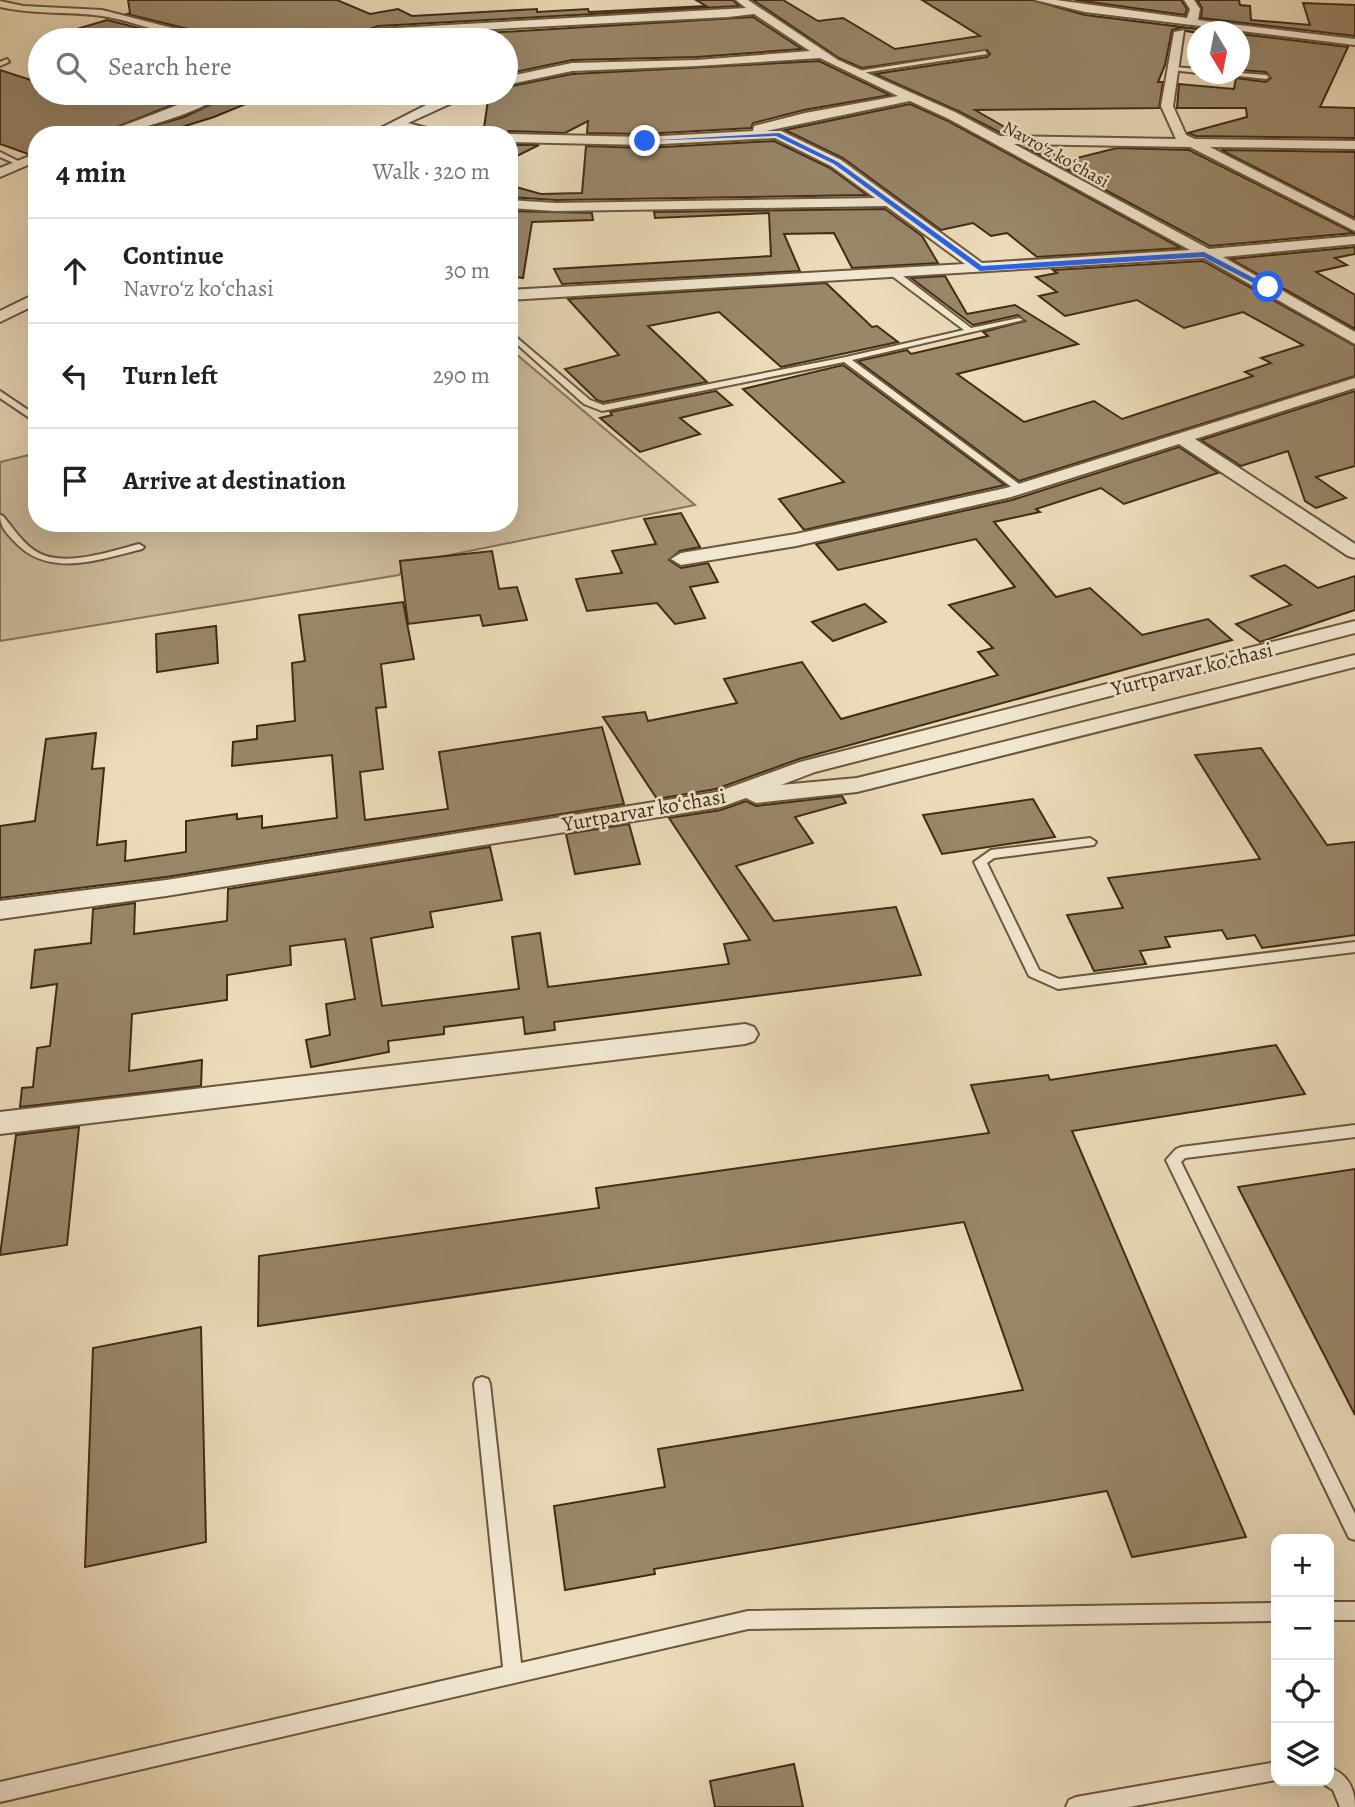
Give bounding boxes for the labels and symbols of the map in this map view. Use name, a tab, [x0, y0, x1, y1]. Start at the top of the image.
north arrow	[1187, 21, 1250, 84]
street label: Navroʻz koʻchasi	[999, 115, 1113, 193]
route end	[629, 125, 660, 156]
route start	[1252, 271, 1283, 302]
street label: Yurtparvar koʻchasi	[1107, 635, 1276, 703]
street label: Yurtparvar koʻchasi	[559, 782, 728, 838]

